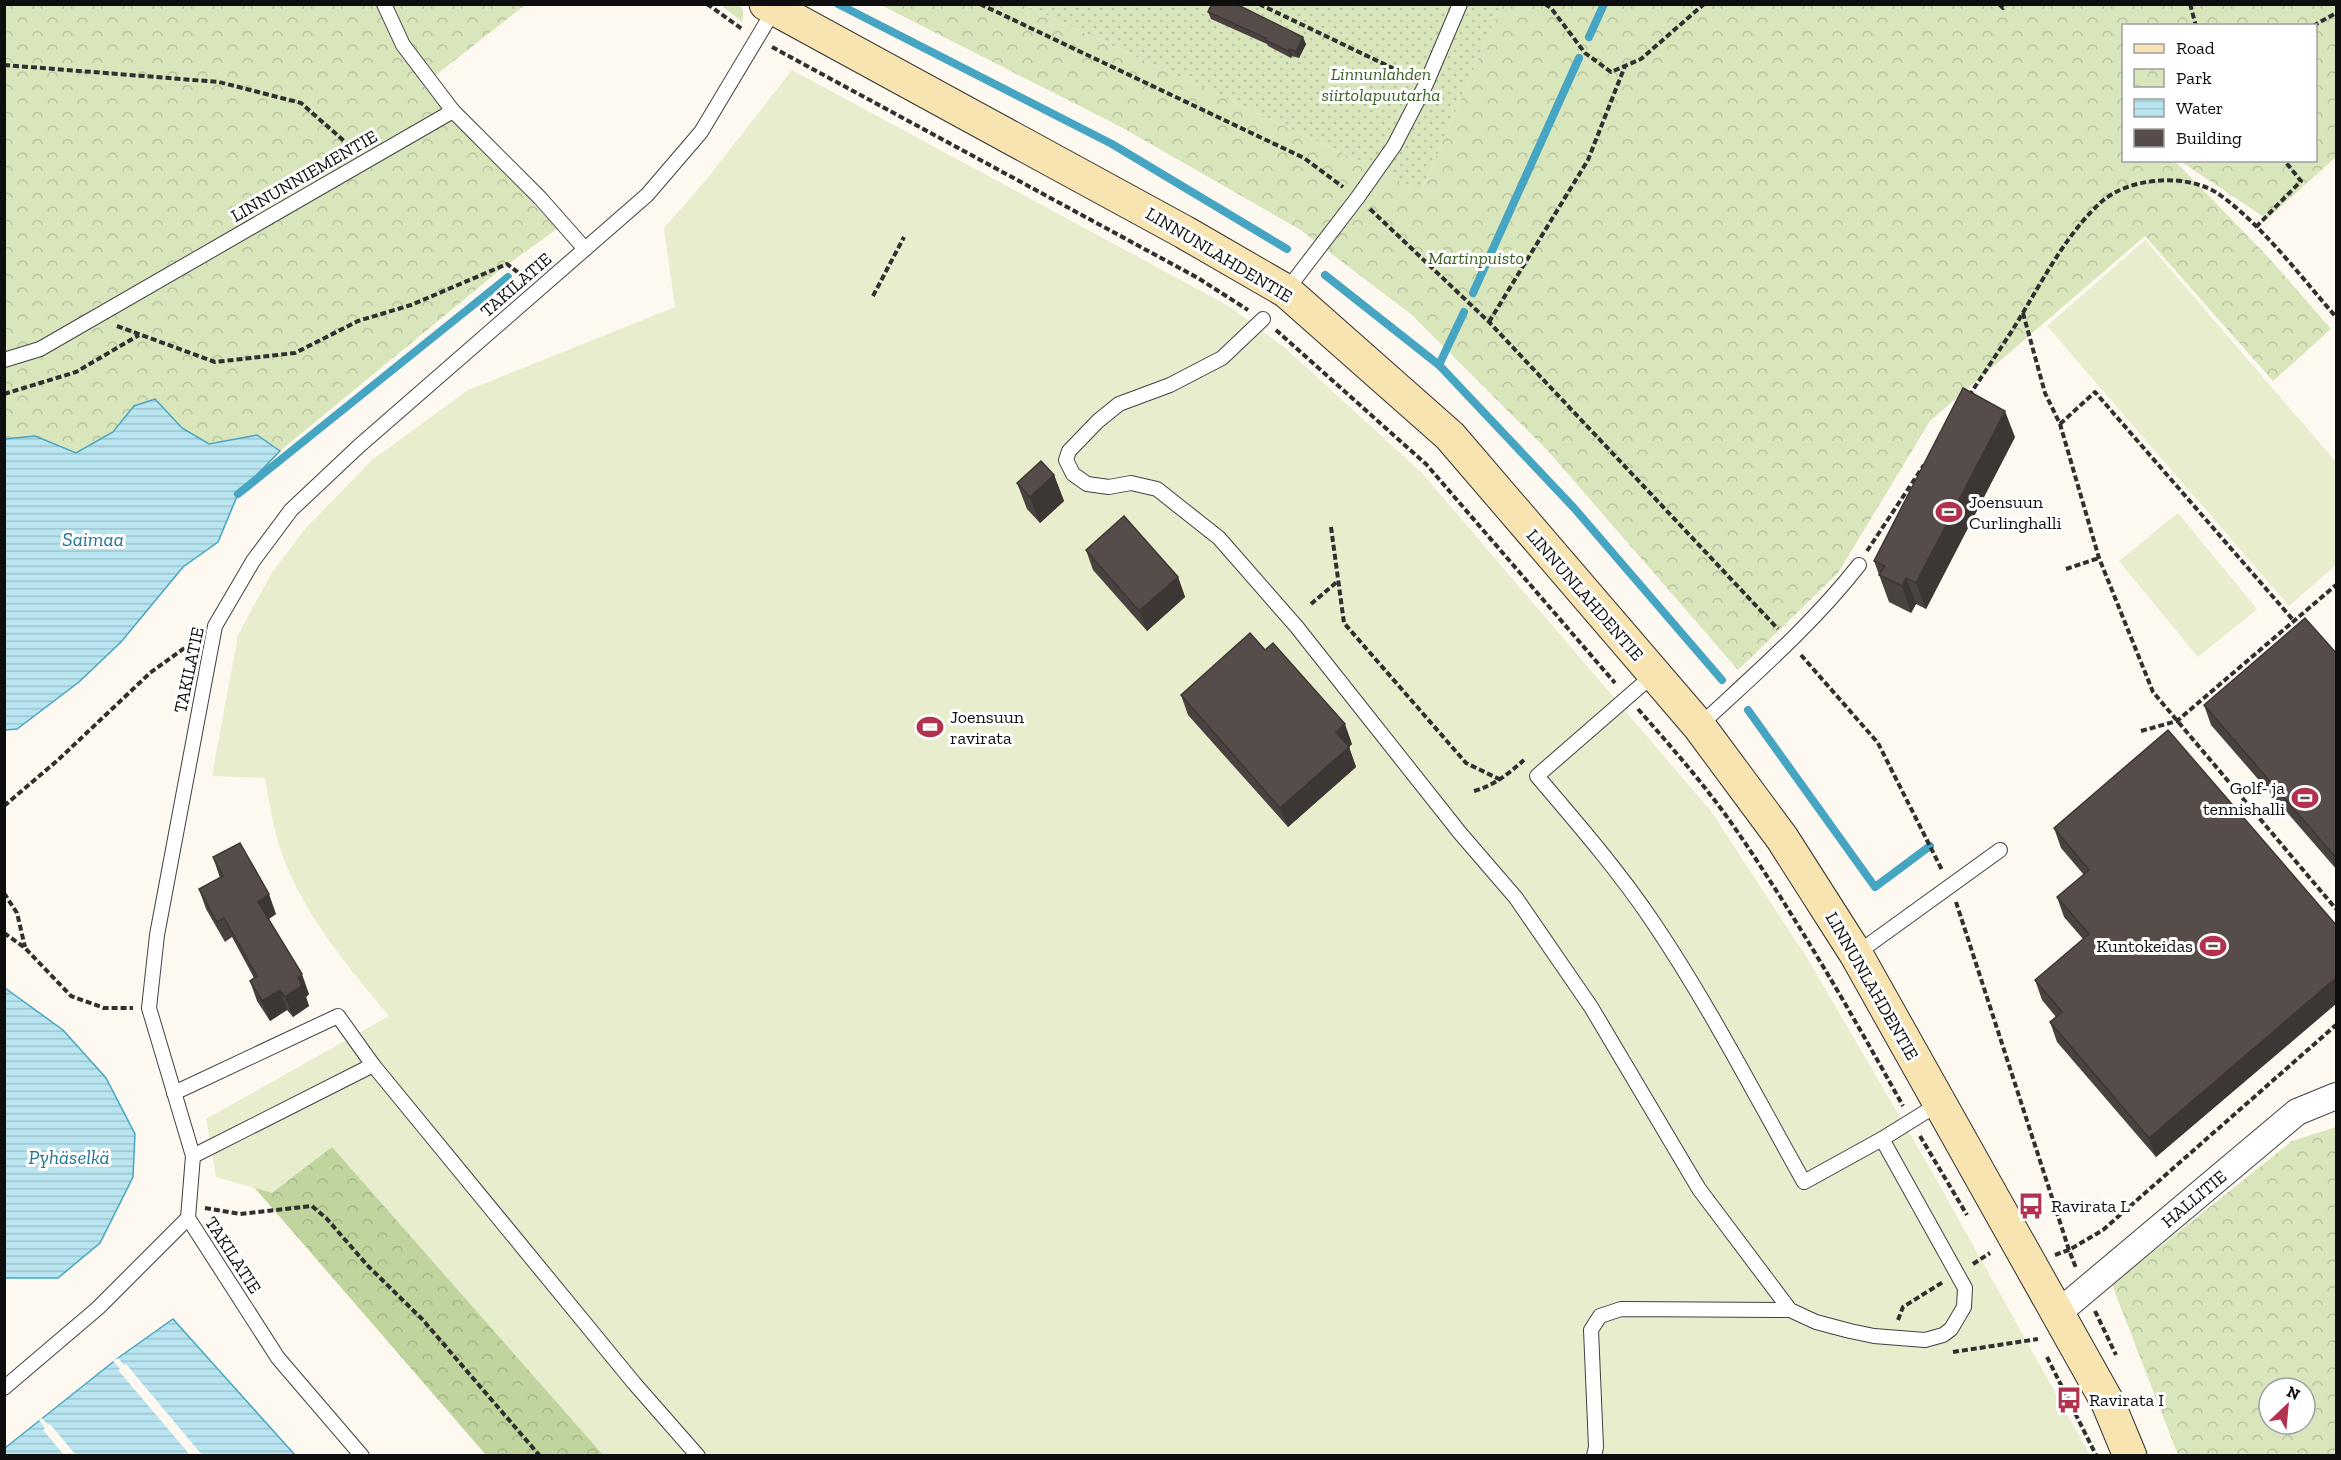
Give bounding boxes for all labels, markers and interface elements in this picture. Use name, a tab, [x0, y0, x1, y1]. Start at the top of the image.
legend	[2122, 24, 2317, 162]
text: Road	[2176, 37, 2215, 59]
park label: Linnunlahden siirtolapuutarha	[1322, 63, 1440, 106]
text: Park	[2176, 67, 2212, 89]
text: Water	[2176, 97, 2223, 119]
street label: LINNUNNIEMENTIE	[227, 125, 381, 227]
text: Building	[2176, 127, 2242, 149]
street label: LINNUNLAHDENTIE	[1142, 202, 1296, 308]
park label: Martinpuisto	[1428, 247, 1524, 269]
street label: TAKILATIE	[476, 248, 556, 322]
place label: Joensuun Curlinghalli	[1969, 491, 2062, 534]
sports icon: Joensuun Curlinghalli	[1934, 497, 1964, 527]
street label: LINNUNLAHDENTIE	[1522, 525, 1648, 665]
water label: Saimaa	[62, 527, 124, 551]
street label: TAKILATIE	[169, 625, 209, 715]
place label: Joensuun ravirata	[950, 706, 1025, 749]
sports icon: Joensuun ravirata	[915, 712, 945, 742]
place label: Golf- ja tennishalli	[2203, 777, 2285, 820]
sports icon: Golf- ja tennishalli	[2290, 783, 2320, 813]
street label: LINNUNLAHDENTIE	[1821, 908, 1923, 1064]
sports icon: Kuntokeidas	[2198, 931, 2228, 961]
place label: Kuntokeidas	[2096, 935, 2193, 957]
water label: Pyhäselkä	[28, 1145, 110, 1169]
street label: HALLITIE	[2157, 1165, 2231, 1233]
bus stop icon: Ravirata L	[2016, 1191, 2046, 1221]
place label: Ravirata L	[2051, 1195, 2130, 1217]
street label: TAKILATIE	[200, 1212, 266, 1298]
north arrow	[2257, 1376, 2317, 1436]
text: N	[2284, 1382, 2303, 1404]
bus stop icon: Ravirata I	[2054, 1385, 2084, 1415]
place label: Ravirata I	[2089, 1389, 2164, 1411]

